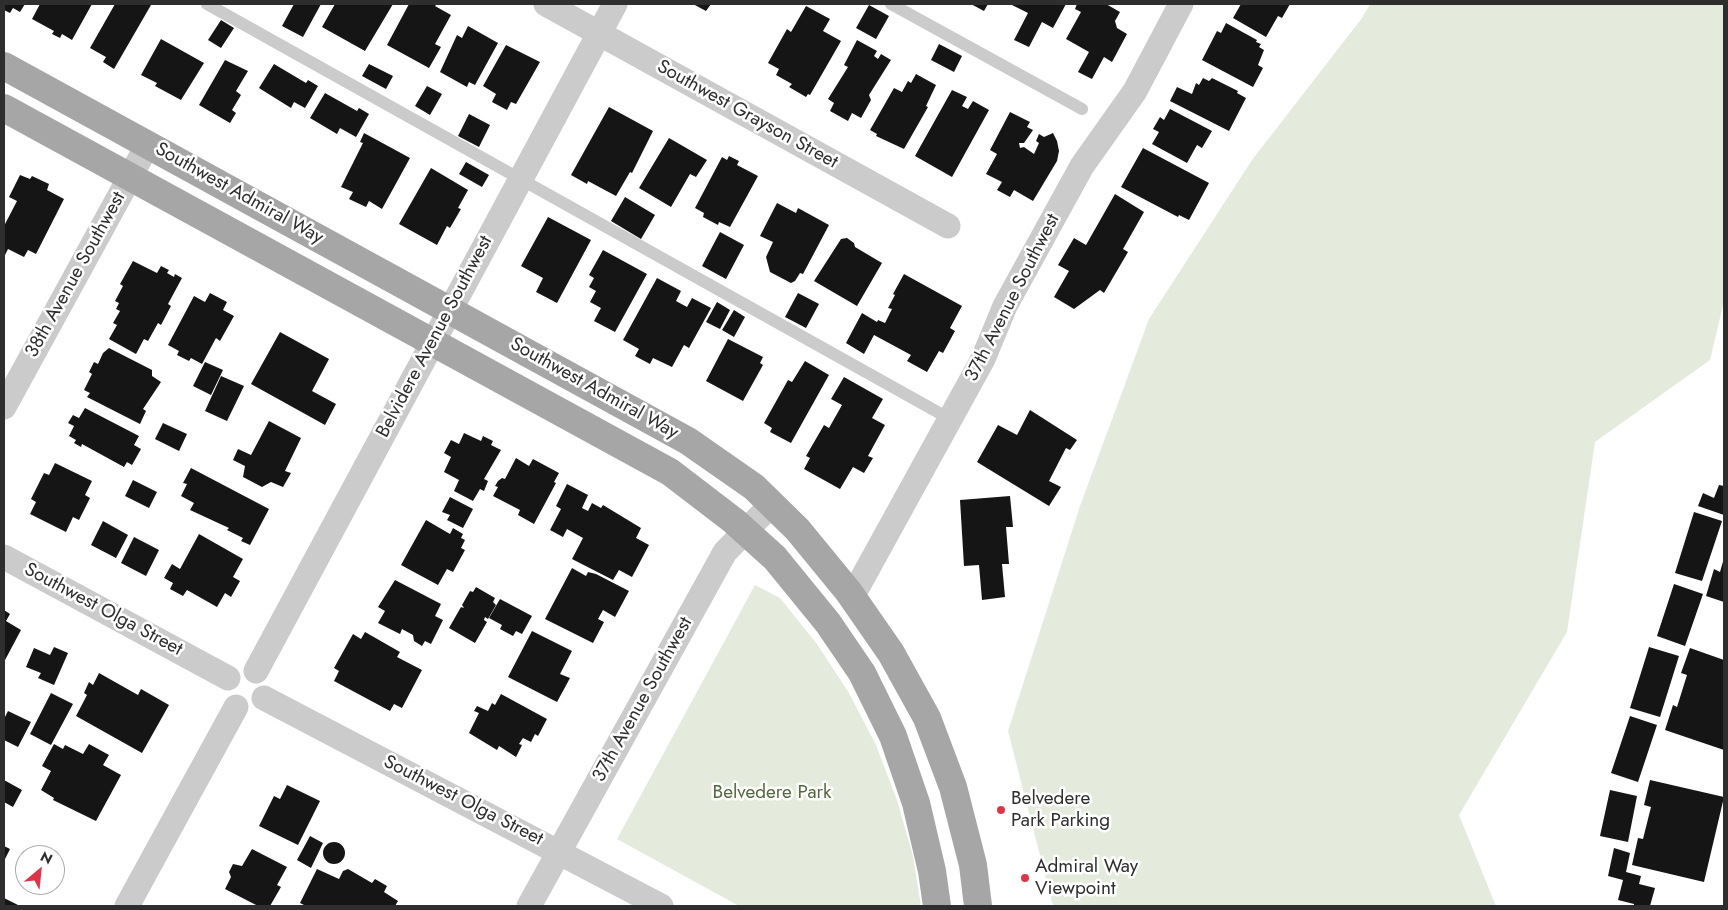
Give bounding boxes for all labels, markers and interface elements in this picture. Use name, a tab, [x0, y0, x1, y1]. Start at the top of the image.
street label: Southwest Grayson Street	[653, 56, 841, 174]
street label: Southwest Admiral Way	[151, 138, 327, 250]
street label: 38th Avenue Southwest	[21, 188, 131, 362]
street label: 37th Avenue Southwest	[961, 210, 1065, 386]
street label: Belvidere Avenue Southwest	[372, 232, 498, 442]
street label: Southwest Admiral Way	[506, 333, 682, 445]
street label: Southwest Olga Street	[20, 559, 186, 661]
street label: 37th Avenue Southwest	[588, 614, 698, 786]
street label: Southwest Olga Street	[379, 751, 547, 851]
park label: Belvedere Park	[713, 782, 831, 804]
place label: Belvedere Park Parking	[1011, 788, 1110, 832]
marker: Belvedere Park Parking	[995, 804, 1007, 816]
north arrow	[15, 845, 65, 895]
text: N	[37, 846, 56, 869]
place label: Admiral Way Viewpoint	[1035, 856, 1138, 900]
marker: Admiral Way Viewpoint	[1019, 872, 1031, 884]

